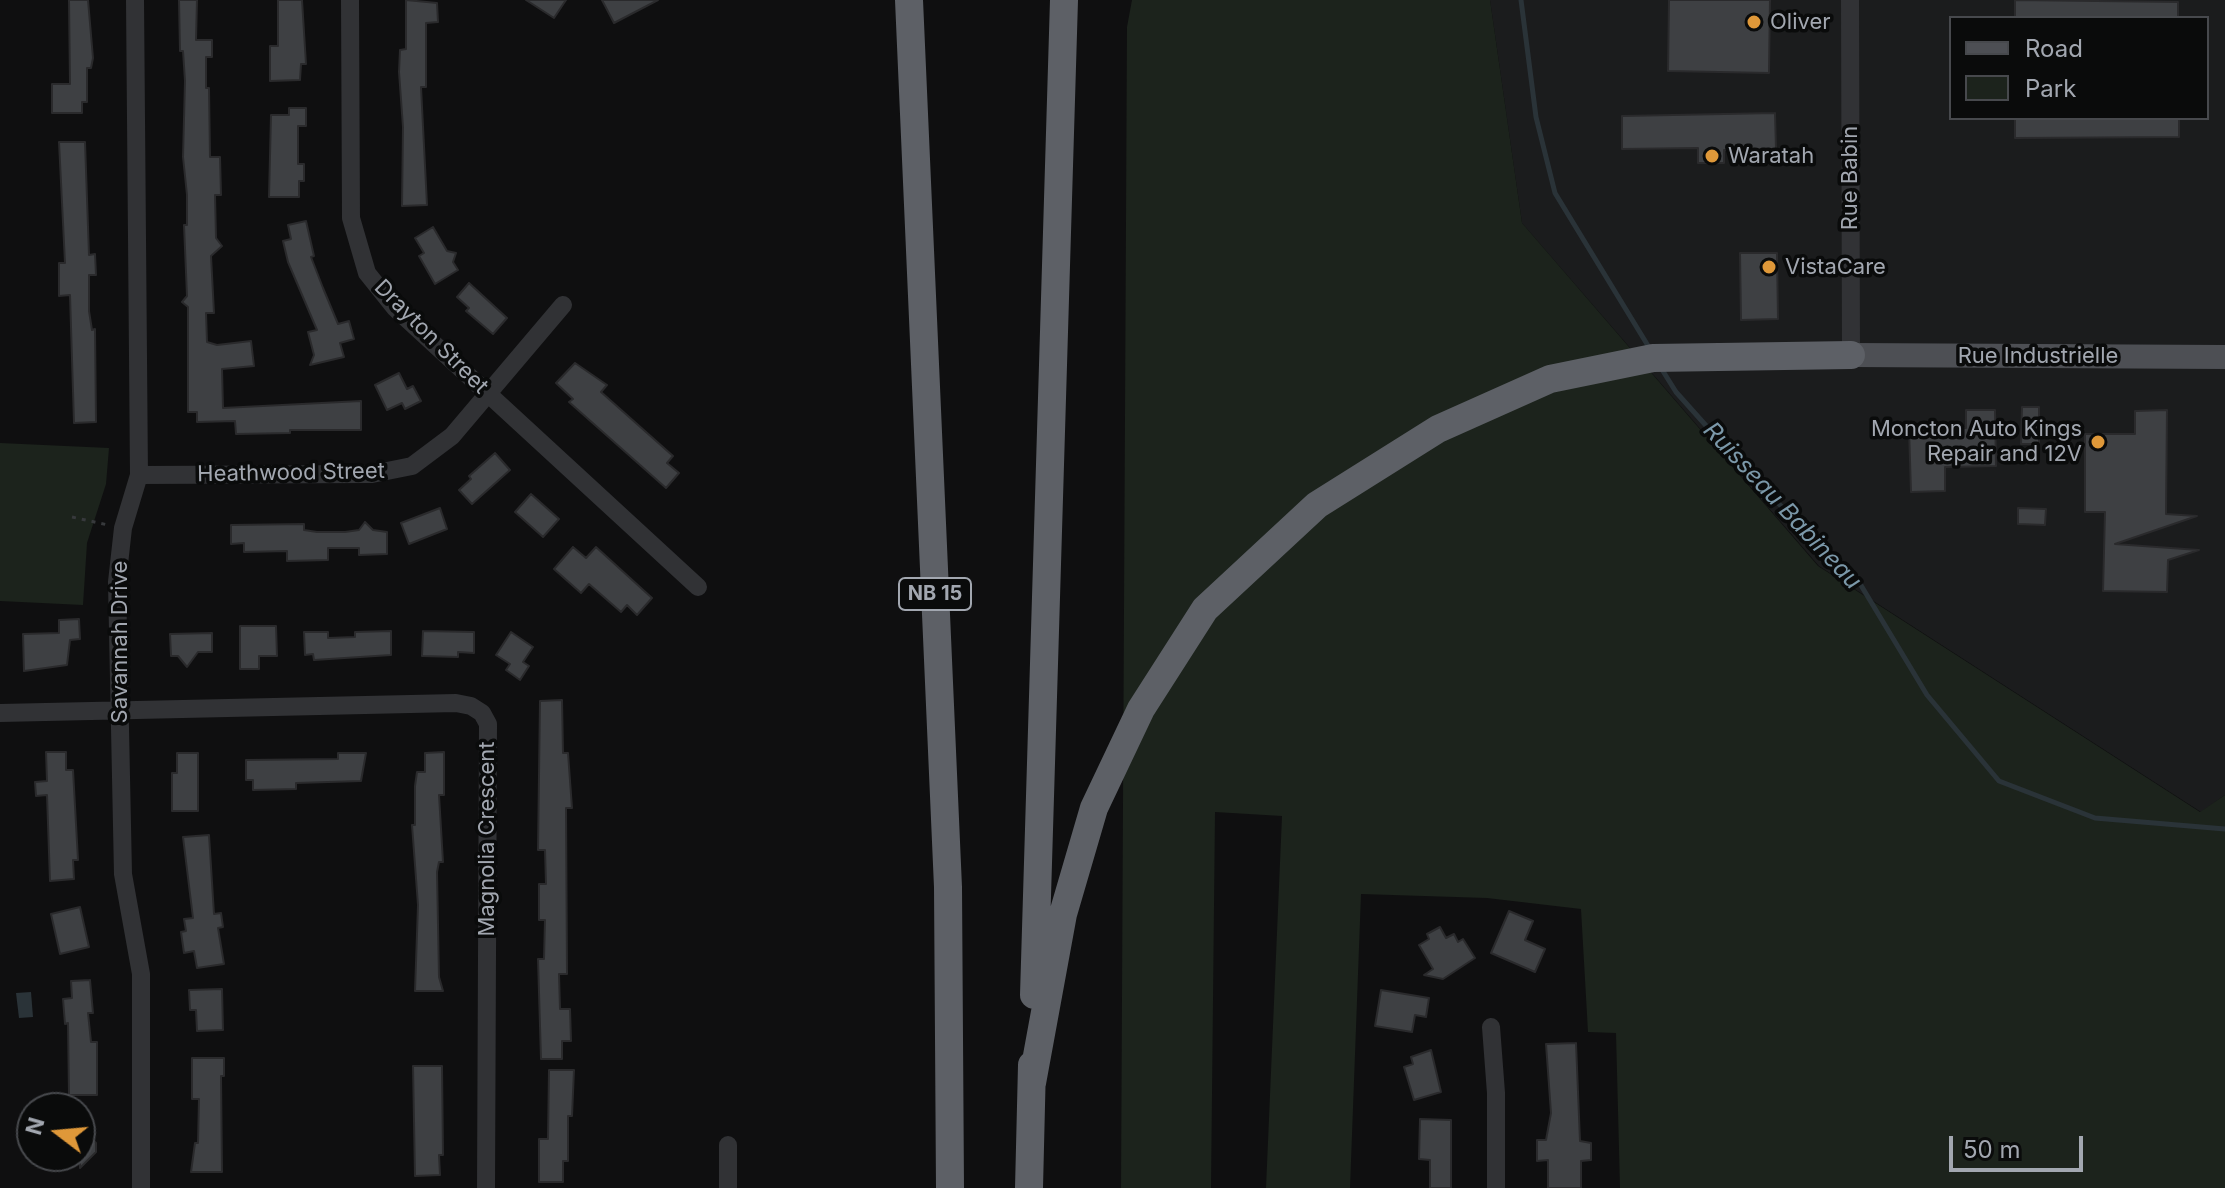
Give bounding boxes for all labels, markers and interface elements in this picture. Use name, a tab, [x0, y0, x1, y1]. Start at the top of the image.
place label: Oliver	[1770, 9, 1831, 35]
marker: Oliver	[1745, 13, 1763, 31]
legend	[1949, 16, 2209, 120]
text: Road	[2025, 34, 2083, 63]
text: Park	[2025, 74, 2076, 103]
street label: Rue Babin	[1837, 126, 1863, 230]
place label: Waratah	[1728, 143, 1814, 169]
marker: Waratah	[1703, 147, 1721, 165]
place label: VistaCare	[1785, 254, 1886, 280]
marker: VistaCare	[1760, 258, 1778, 276]
street label: Drayton Street	[369, 275, 493, 399]
street label: Rue Industrielle	[1958, 343, 2118, 369]
water label: Ruisseau Babineau	[1697, 416, 1867, 596]
place label: Moncton Auto Kings Repair and 12V	[1871, 416, 2082, 468]
marker: Moncton Auto Kings Repair and 12V	[2089, 433, 2107, 451]
street label: Heathwood Street	[197, 458, 385, 488]
street label: Savannah Drive	[107, 561, 133, 723]
road number: NB 15	[899, 578, 971, 610]
street label: Magnolia Crescent	[474, 741, 500, 937]
north arrow	[16, 1092, 96, 1172]
text: N	[20, 1114, 50, 1138]
scale bar	[1953, 1120, 2087, 1170]
text: 50 m	[1963, 1135, 2021, 1164]

